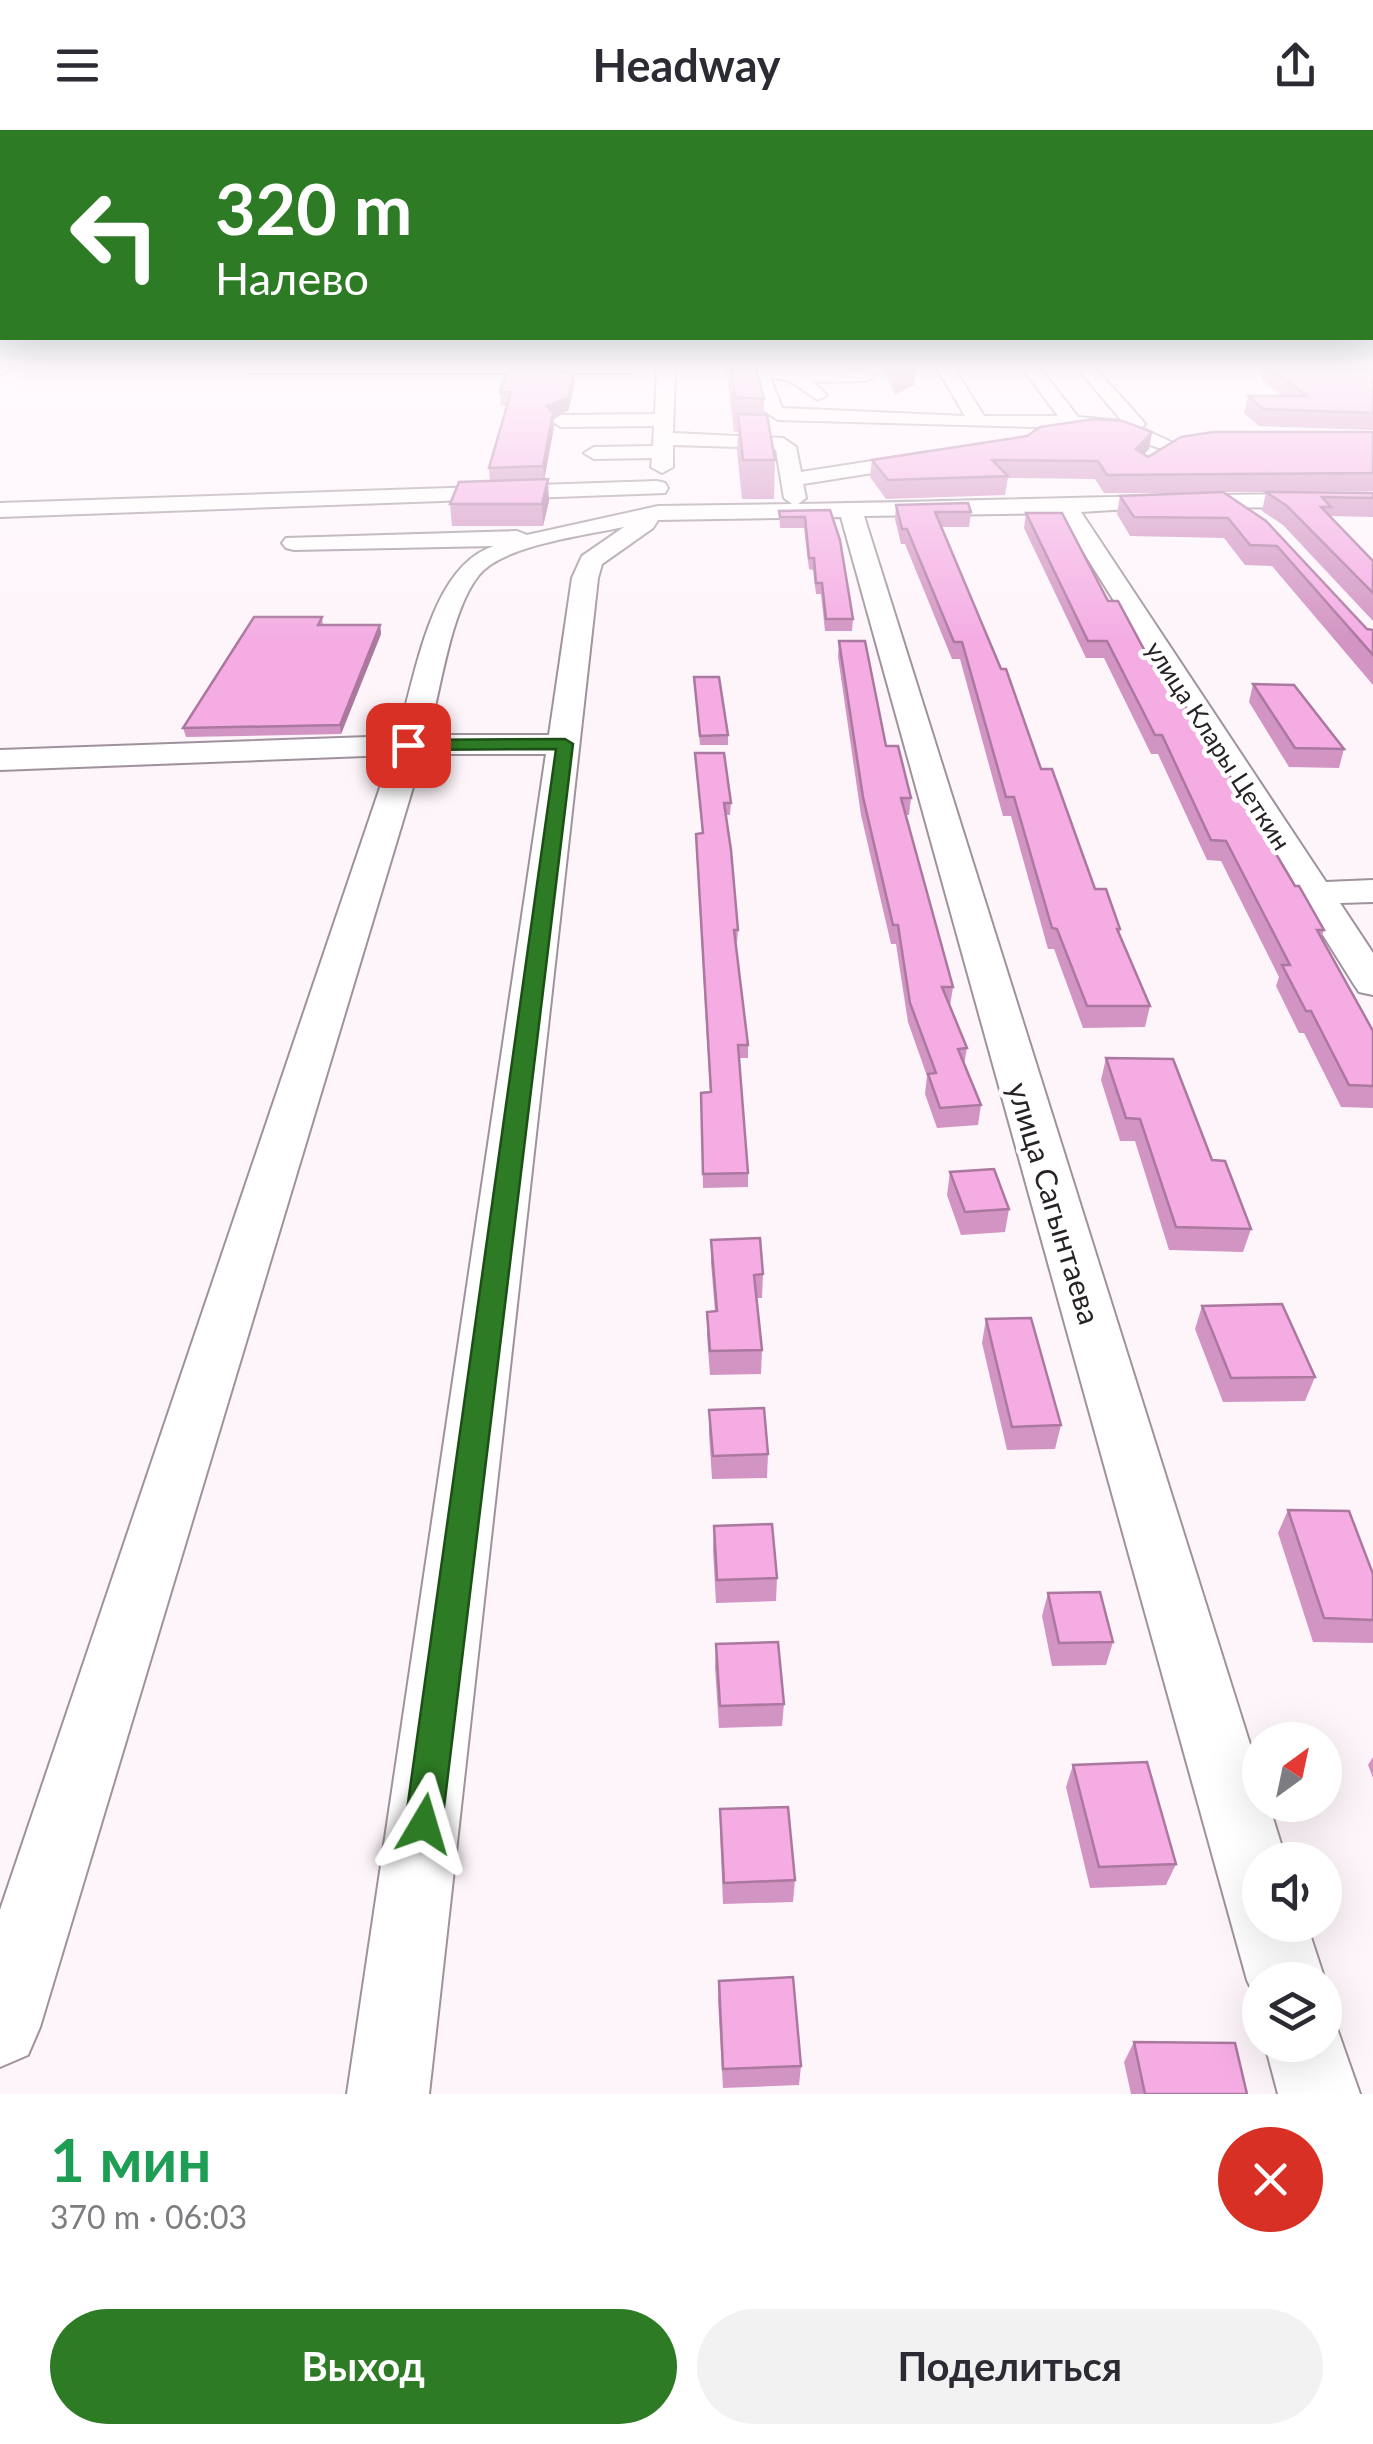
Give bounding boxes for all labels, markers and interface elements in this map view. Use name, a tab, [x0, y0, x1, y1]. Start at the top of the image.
icon: menu	[50, 38, 105, 93]
text: Headway	[592, 38, 781, 92]
icon: share	[1268, 38, 1323, 93]
text: 320 m	[215, 166, 412, 250]
icon: left	[50, 170, 180, 300]
text: Налево	[215, 251, 369, 305]
street label: улица Клары Цеткин	[1140, 635, 1298, 855]
pin	[366, 703, 451, 788]
icon: arrive	[381, 718, 436, 773]
street label: улица Сагынтаева	[1001, 1078, 1109, 1328]
north arrow	[1242, 1722, 1342, 1822]
map controls	[1242, 1722, 1342, 2062]
position arrow	[372, 1772, 476, 1876]
button: sound	[1242, 1842, 1342, 1942]
button: layers	[1242, 1962, 1342, 2062]
text: 1 мин	[50, 2123, 212, 2195]
button: close	[1218, 2127, 1323, 2232]
text: 370 m · 06:03	[50, 2197, 247, 2236]
button: Выход	[50, 2309, 677, 2424]
button: Поделиться	[697, 2309, 1323, 2424]

